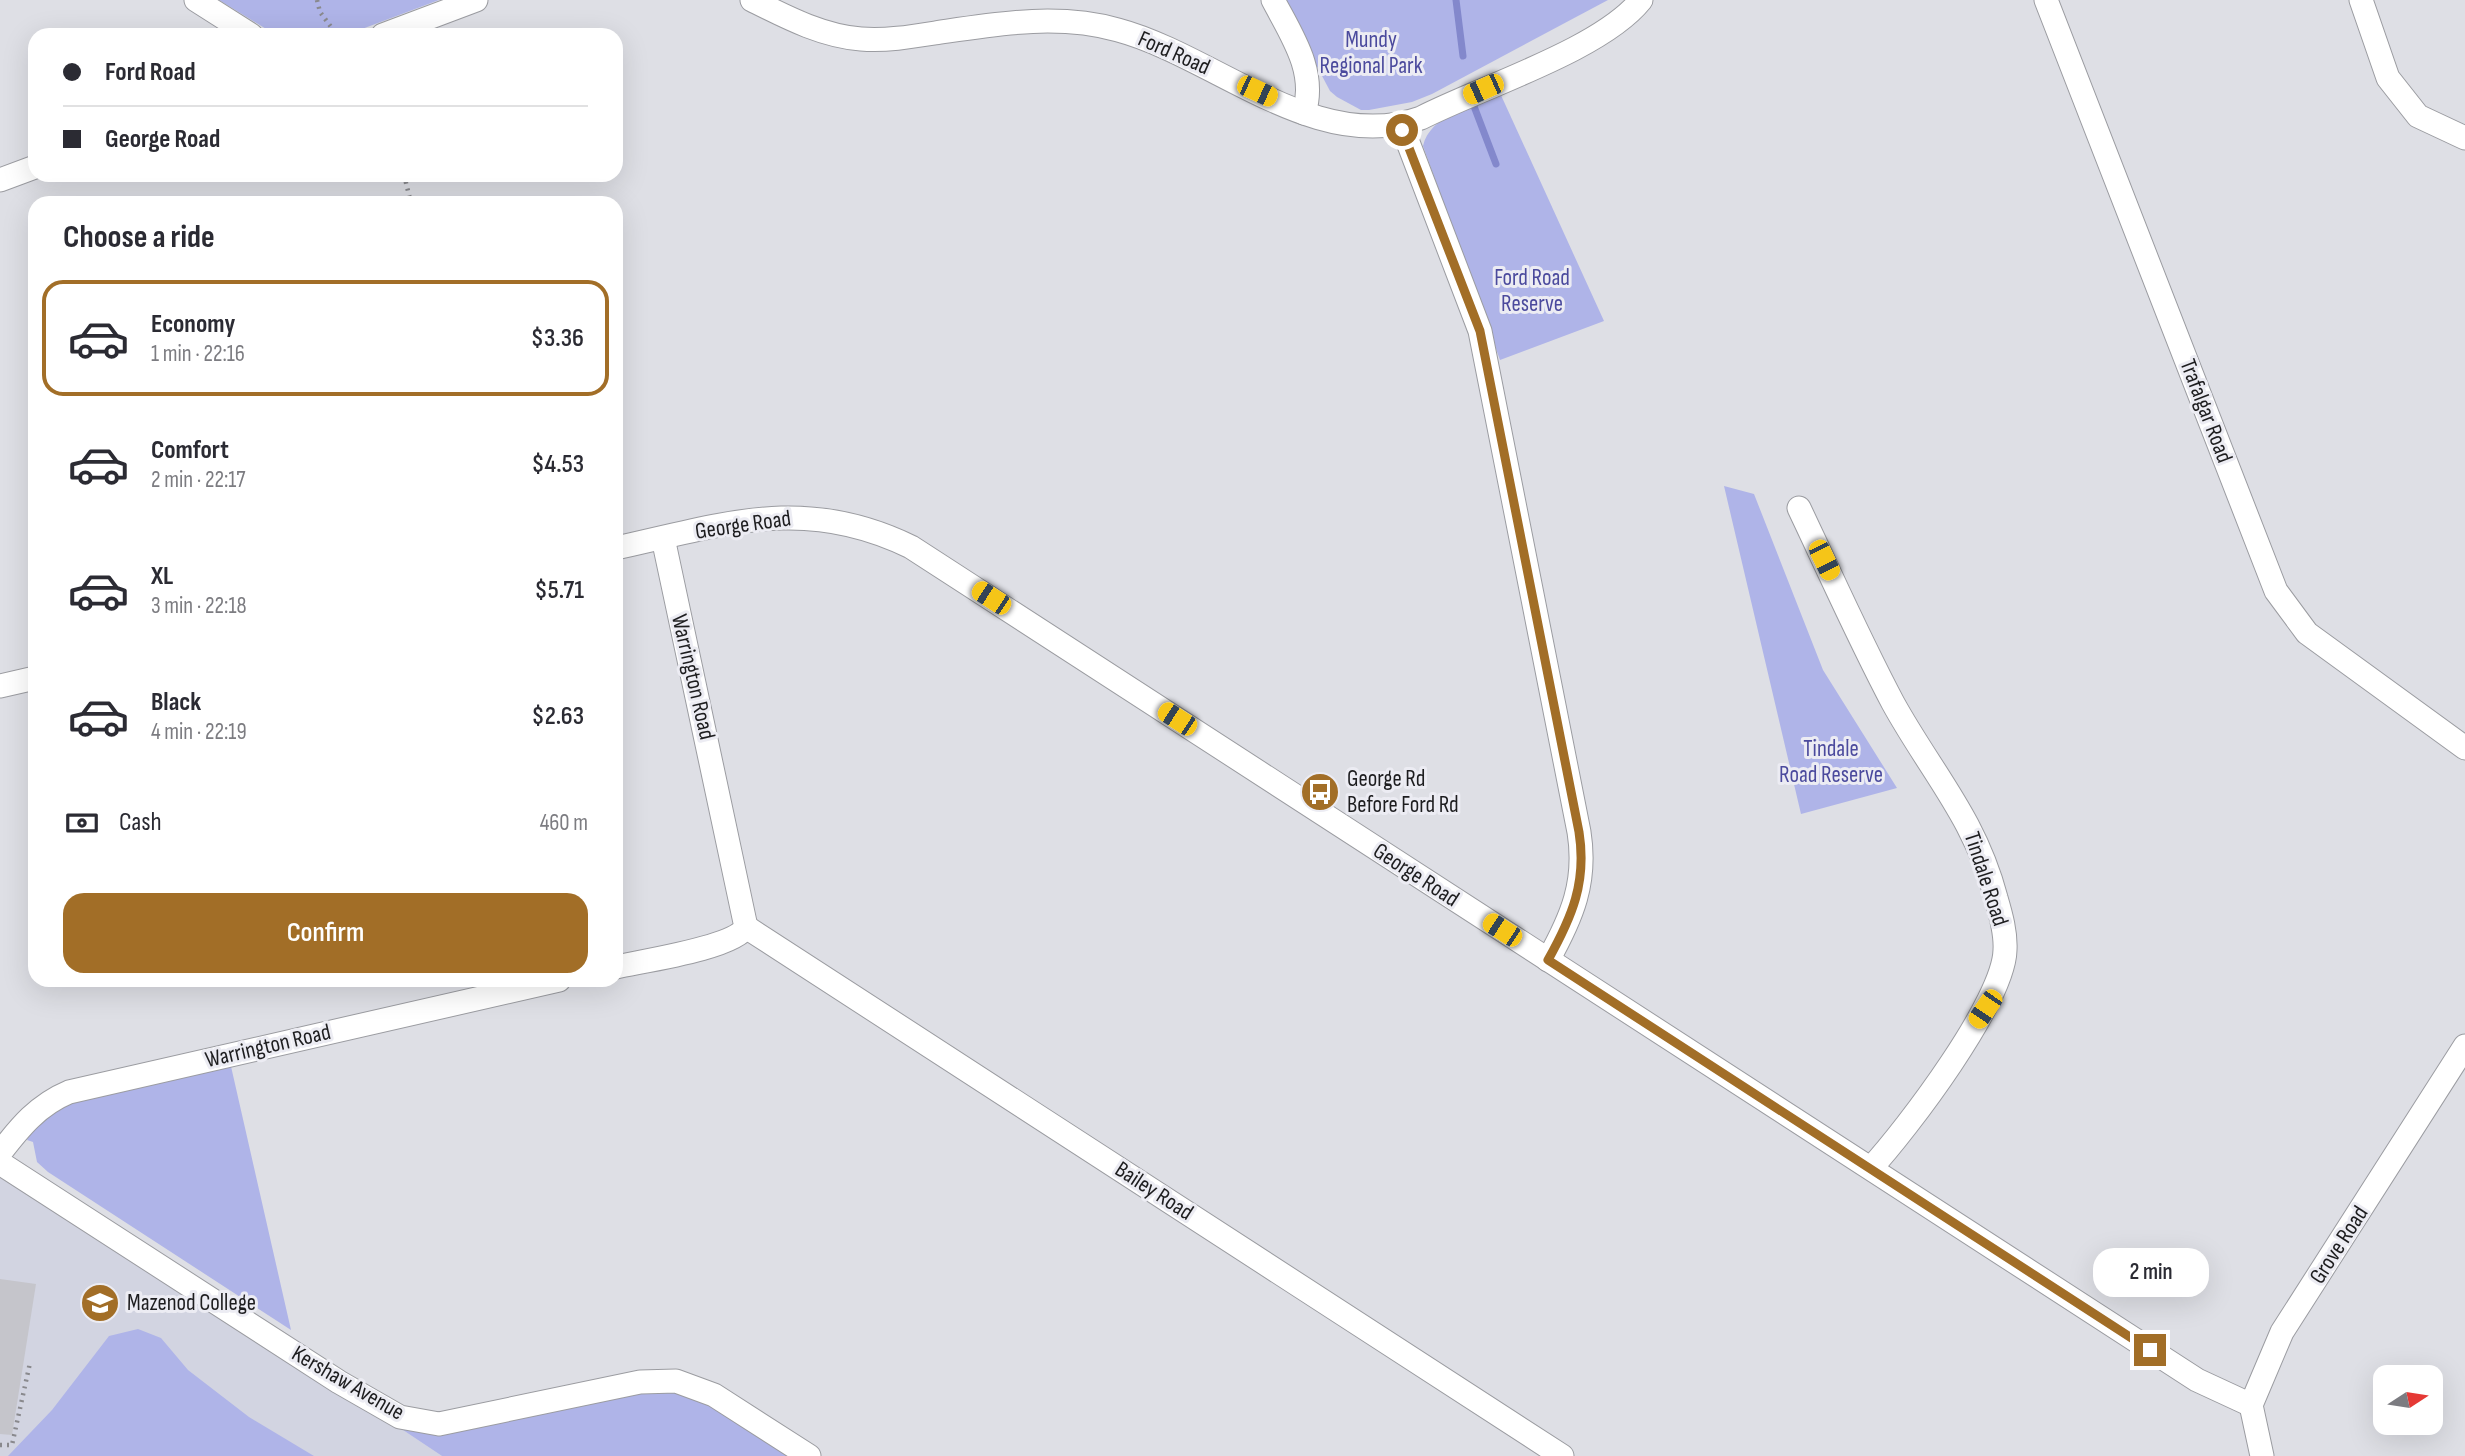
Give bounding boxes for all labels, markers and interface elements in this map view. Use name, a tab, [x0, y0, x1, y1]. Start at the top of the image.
street label: Ford Road	[1134, 25, 1214, 81]
park label: Mundy Regional Park	[1320, 26, 1423, 80]
text: Ford Road	[105, 57, 196, 88]
car	[1460, 71, 1507, 107]
car	[1234, 73, 1281, 109]
route start	[1386, 114, 1418, 146]
text: George Road	[105, 124, 220, 155]
text: Choose a ride	[63, 218, 215, 257]
park label: Ford Road Reserve	[1494, 264, 1570, 318]
icon: car	[67, 307, 130, 370]
text: Economy	[151, 309, 235, 340]
text: $3.36	[531, 323, 584, 354]
text: 1 min · 22:16	[151, 340, 245, 368]
street label: Trafalgar Road	[2173, 355, 2239, 467]
icon: car	[67, 433, 130, 496]
text: Comfort	[151, 435, 229, 466]
text: $4.53	[531, 449, 584, 480]
text: 2 min · 22:17	[151, 466, 245, 494]
street label: George Road	[693, 504, 793, 546]
car	[1806, 537, 1843, 583]
icon: car	[67, 559, 130, 622]
text: XL	[151, 561, 173, 592]
text: $5.71	[535, 575, 584, 606]
car	[968, 578, 1015, 618]
text: 3 min · 22:18	[151, 592, 247, 620]
street label: Warrington Road	[665, 612, 721, 742]
icon: car	[67, 685, 130, 748]
text: Black	[151, 687, 201, 718]
car	[1154, 699, 1201, 739]
text: $2.63	[532, 701, 584, 732]
text: 4 min · 22:19	[151, 718, 247, 746]
park label: Tindale Road Reserve	[1779, 735, 1883, 789]
place label: George Rd Before Ford Rd	[1347, 765, 1459, 819]
bus stop icon: George Rd Before Ford Rd	[1299, 771, 1341, 813]
icon: cash	[63, 804, 101, 842]
text: Cash	[119, 807, 162, 838]
text: 460 m	[540, 809, 588, 837]
street label: Tindale Road	[1958, 828, 2014, 930]
street label: George Road	[1368, 837, 1464, 913]
button: Confirm	[63, 893, 588, 973]
car	[1479, 910, 1526, 950]
car	[1965, 986, 2006, 1032]
street label: Warrington Road	[203, 1018, 333, 1074]
street label: Bailey Road	[1110, 1155, 1198, 1227]
street label: Grove Road	[2304, 1201, 2374, 1289]
callout: 2 min	[2092, 1248, 2208, 1298]
text: 2 min	[2129, 1258, 2173, 1286]
school or university icon: Mazenod College	[79, 1282, 121, 1324]
place label: Mazenod College	[127, 1289, 256, 1317]
route end	[2134, 1334, 2166, 1366]
street label: Kershaw Avenue	[287, 1340, 409, 1426]
north arrow	[2373, 1365, 2443, 1435]
map controls	[2373, 1365, 2443, 1435]

